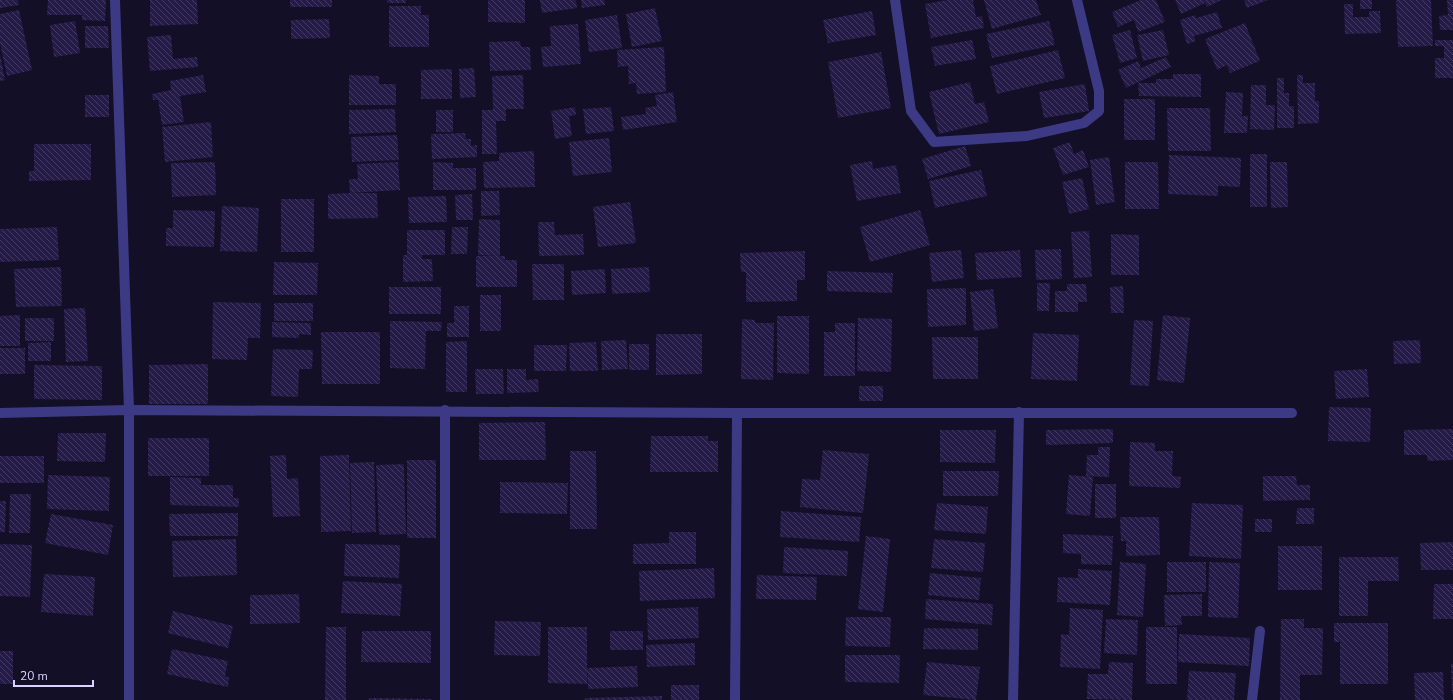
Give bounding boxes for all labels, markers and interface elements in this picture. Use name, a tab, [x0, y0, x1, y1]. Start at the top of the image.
scale bar	[14, 662, 93, 688]
text: 20 m	[20, 668, 48, 684]

